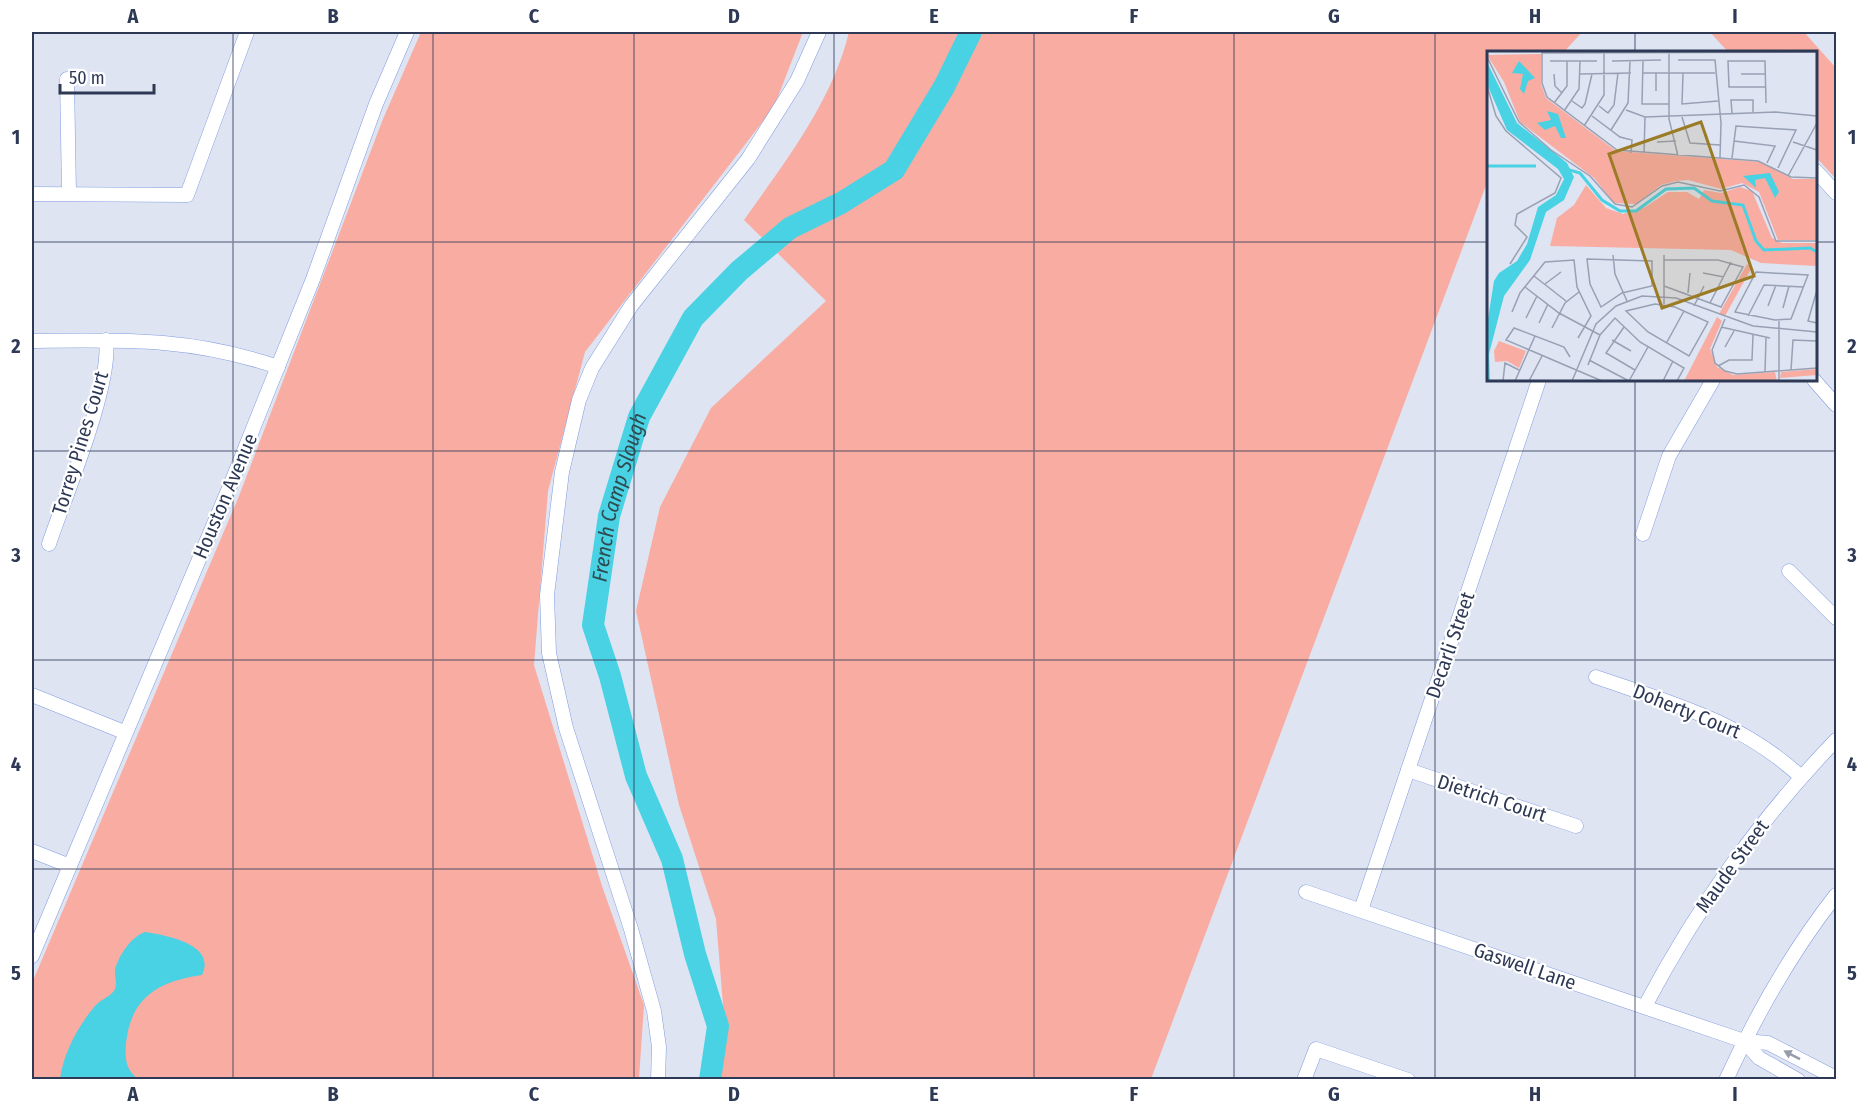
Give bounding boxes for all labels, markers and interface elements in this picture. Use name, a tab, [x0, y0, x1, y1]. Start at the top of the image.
text: A	[127, 4, 140, 28]
text: B	[327, 4, 339, 28]
text: C	[529, 4, 540, 28]
text: D	[728, 4, 740, 28]
text: E	[929, 4, 939, 28]
text: F	[1130, 4, 1139, 28]
text: G	[1328, 4, 1340, 28]
text: H	[1529, 4, 1541, 28]
text: I	[1732, 4, 1738, 28]
inset map	[1487, 51, 1817, 381]
scale bar	[60, 57, 154, 95]
text: 50 m	[69, 67, 105, 89]
text: 1	[12, 125, 20, 149]
text: 1	[1848, 125, 1856, 149]
text: 2	[10, 334, 21, 358]
text: 2	[1846, 334, 1857, 358]
street label: Torrey Pines Court	[47, 368, 113, 518]
water label: French Camp Slough	[586, 410, 653, 584]
street label: Houston Avenue	[188, 430, 262, 562]
text: 3	[10, 543, 21, 567]
text: 3	[1846, 543, 1857, 567]
street label: Decarli Street	[1421, 588, 1480, 701]
street label: Doherty Court	[1630, 679, 1745, 744]
text: 4	[11, 752, 21, 776]
text: 4	[1847, 752, 1857, 776]
street label: Dietrich Court	[1434, 769, 1550, 827]
street label: Maude Street	[1690, 815, 1774, 917]
street label: Gaswell Lane	[1471, 937, 1579, 995]
text: 5	[11, 961, 21, 985]
text: 5	[1847, 961, 1857, 985]
one-way arrow	[1783, 1050, 1800, 1060]
text: A	[127, 1082, 140, 1106]
text: B	[327, 1082, 339, 1106]
text: C	[529, 1082, 540, 1106]
text: D	[728, 1082, 740, 1106]
text: E	[929, 1082, 939, 1106]
text: F	[1130, 1082, 1139, 1106]
text: G	[1328, 1082, 1340, 1106]
text: H	[1529, 1082, 1541, 1106]
text: I	[1732, 1082, 1738, 1106]

